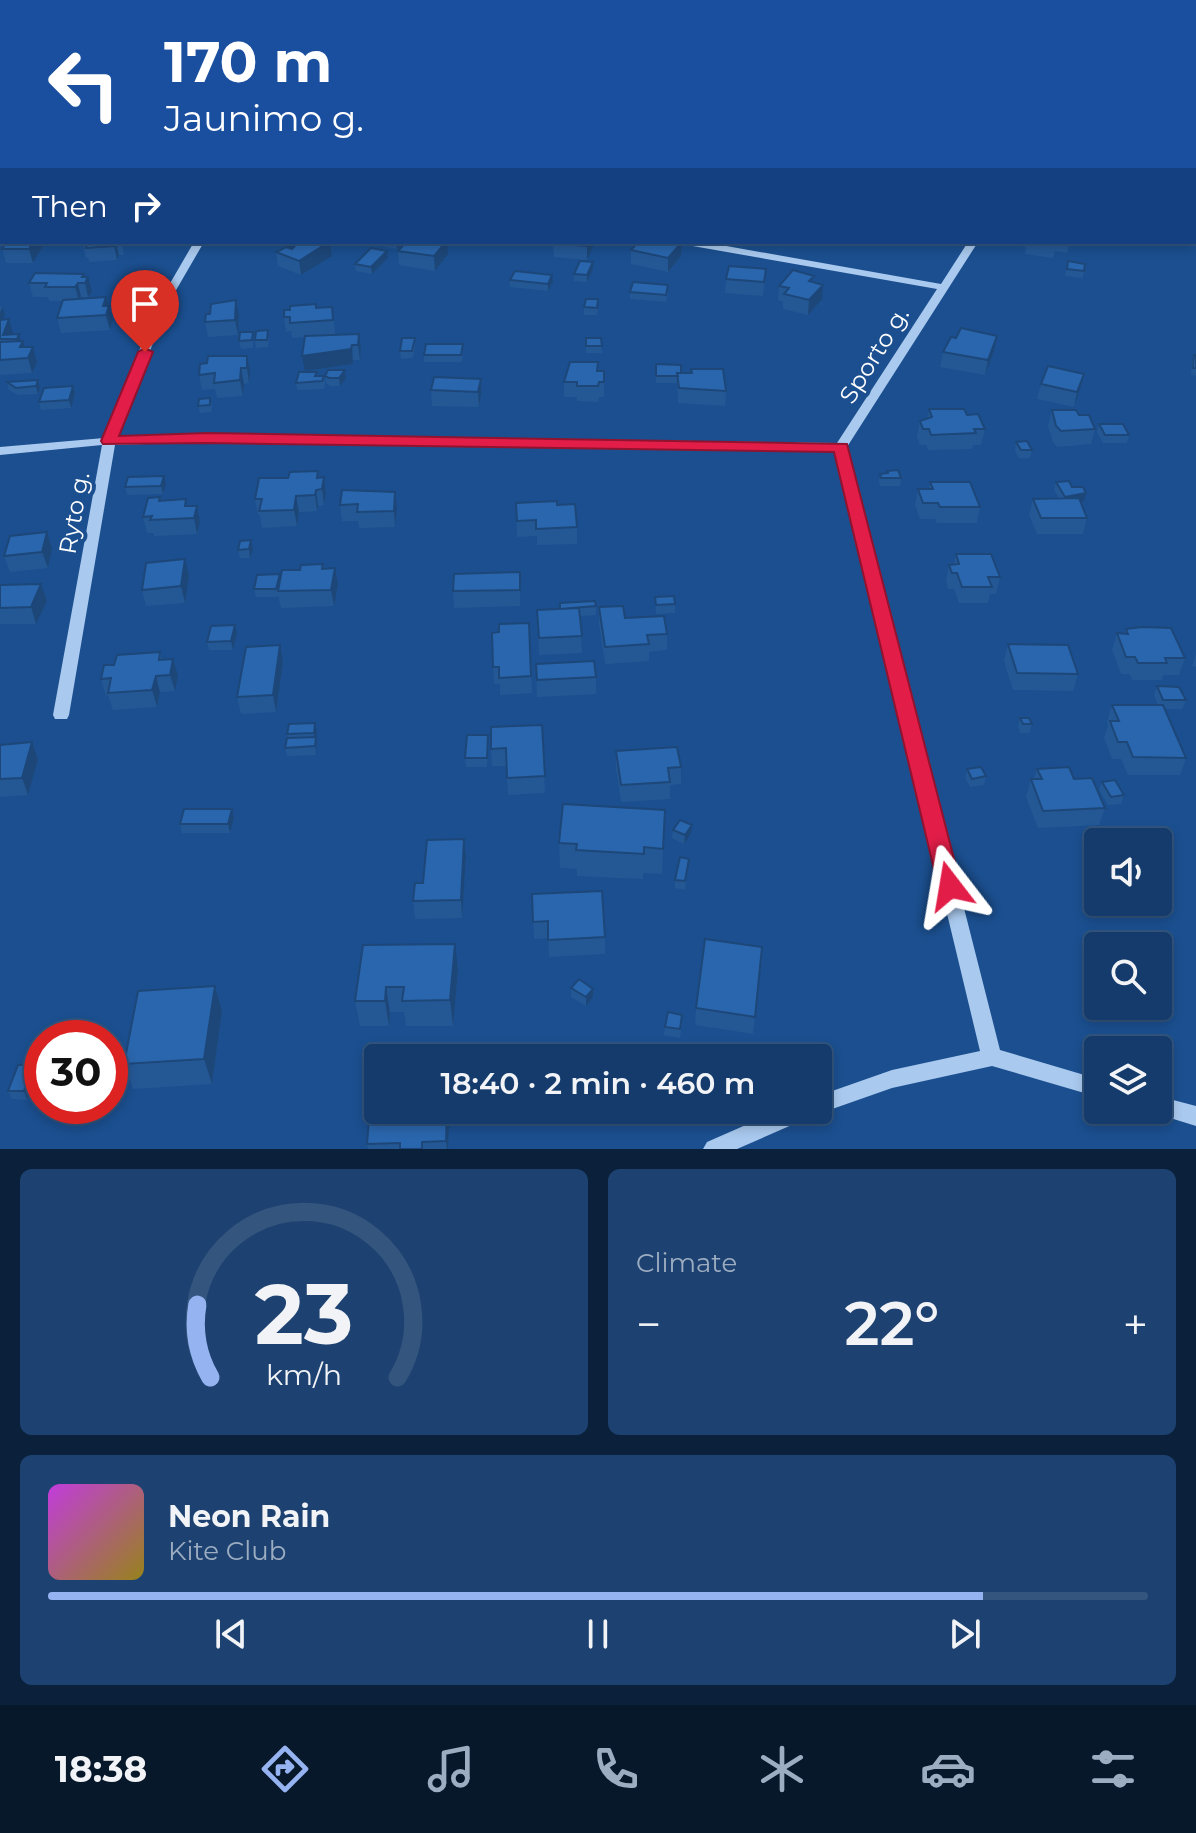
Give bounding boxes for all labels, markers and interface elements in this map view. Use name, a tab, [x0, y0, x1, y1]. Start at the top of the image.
text: 170 m	[164, 28, 332, 96]
icon: left	[32, 32, 136, 136]
text: Jaunimo g.	[164, 96, 364, 140]
icon: right	[124, 184, 168, 228]
text: Then	[32, 188, 108, 225]
pin	[111, 270, 179, 352]
icon: arrive	[123, 282, 167, 326]
street label: Sporto g.	[833, 301, 915, 409]
street label: Ryto g.	[53, 470, 95, 556]
map controls	[1084, 828, 1172, 1124]
button: sound	[1084, 828, 1172, 916]
position arrow	[908, 844, 992, 928]
button: search	[1084, 932, 1172, 1020]
speed limit sign: 30	[24, 1020, 128, 1124]
button: layers	[1084, 1036, 1172, 1124]
text: 18:40 · 2 min · 460 m	[441, 1065, 755, 1102]
text: Climate	[636, 1247, 737, 1279]
text: 23	[255, 1263, 353, 1365]
text: 22°	[845, 1287, 939, 1360]
text: −	[636, 1297, 661, 1351]
text: +	[1123, 1297, 1148, 1351]
text: km/h	[266, 1357, 342, 1392]
text: Neon Rain	[168, 1498, 330, 1535]
text: Kite Club	[168, 1535, 286, 1567]
icon: previous	[209, 1612, 253, 1656]
icon: pause	[576, 1612, 620, 1656]
icon: next	[943, 1612, 987, 1656]
icon: directions	[257, 1741, 313, 1797]
icon: music	[423, 1741, 479, 1797]
icon: phone	[588, 1741, 644, 1797]
icon: climate	[754, 1741, 810, 1797]
icon: car	[920, 1741, 976, 1797]
icon: filters	[1085, 1741, 1141, 1797]
text: 18:38	[55, 1747, 147, 1791]

